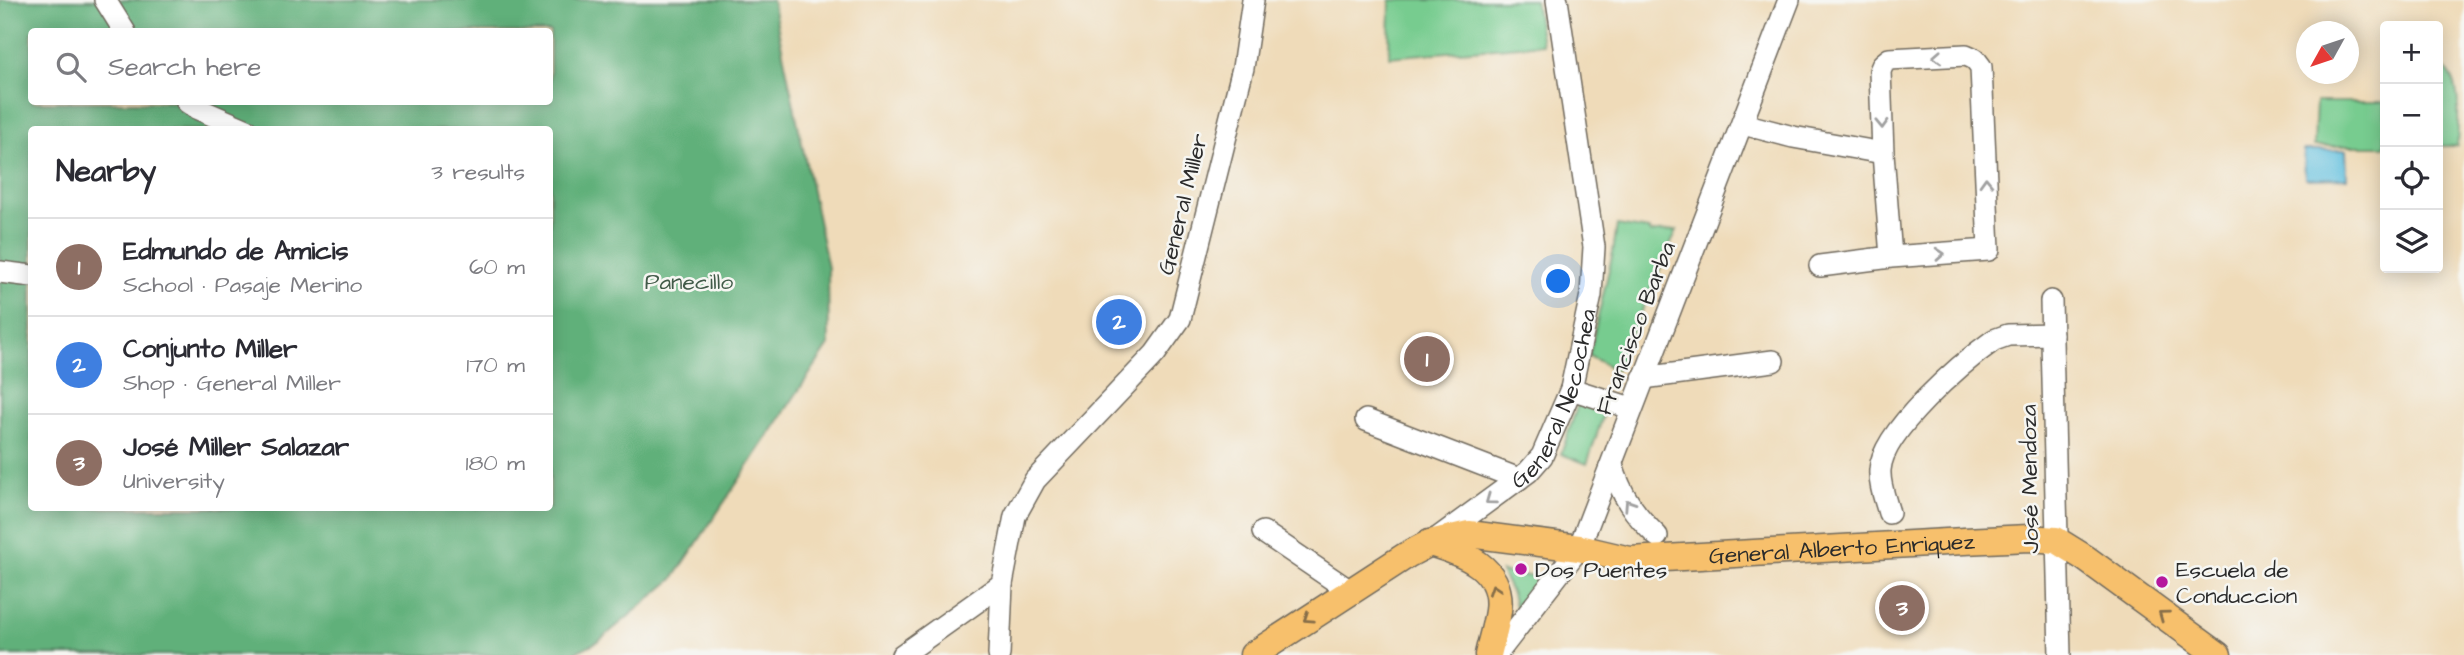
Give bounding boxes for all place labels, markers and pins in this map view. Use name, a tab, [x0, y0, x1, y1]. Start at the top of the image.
pin: 2	[1096, 296, 1142, 348]
pin: 1	[1404, 333, 1450, 385]
place label: Dos Puentes	[1535, 554, 1667, 586]
place label: Escuela de Conduccion	[2176, 554, 2297, 612]
marker: Dos Puentes	[1513, 561, 1529, 577]
marker: Escuela de Conduccion	[2154, 574, 2170, 590]
pin: 3	[1879, 582, 1925, 634]

